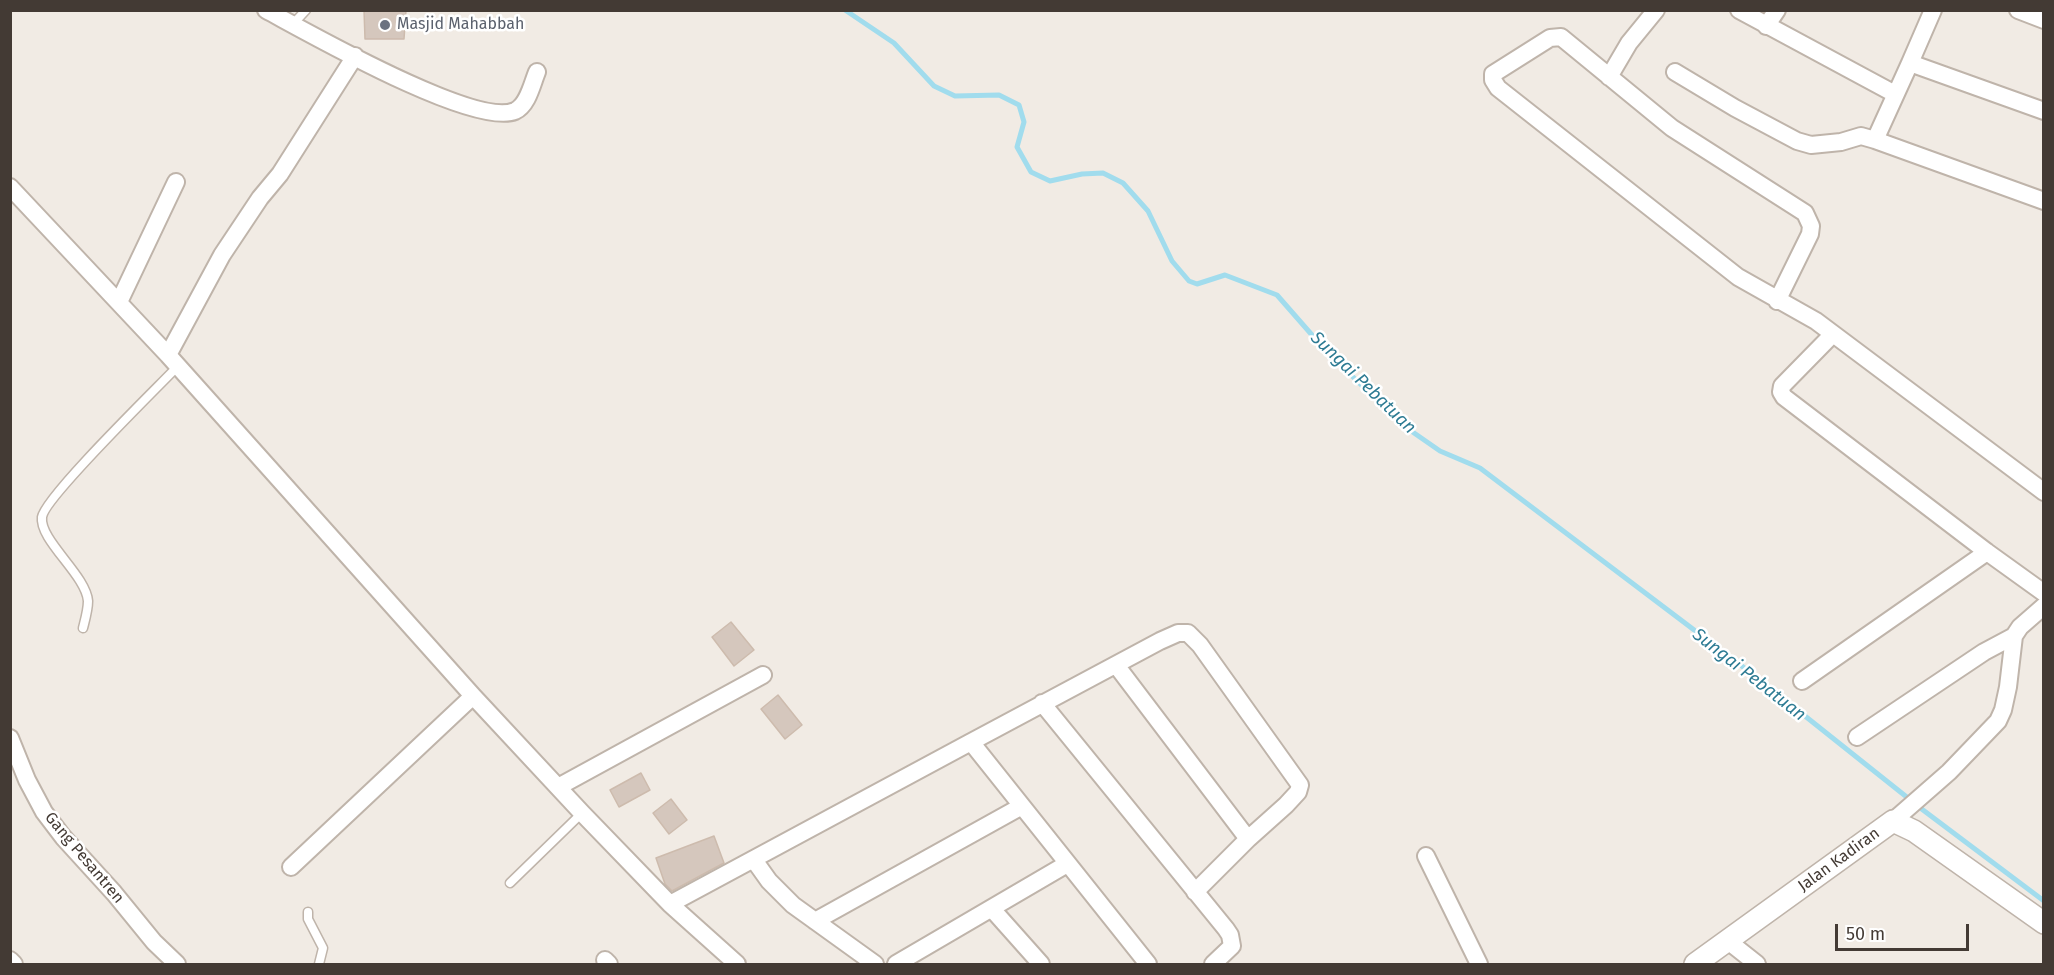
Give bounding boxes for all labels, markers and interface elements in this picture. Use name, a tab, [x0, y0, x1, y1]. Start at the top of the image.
place label: Masjid Mahabbah	[397, 15, 524, 35]
marker: Masjid Mahabbah	[378, 18, 392, 32]
water label: Sungai Pebatuan	[1306, 327, 1420, 439]
water label: Sungai Pebatuan	[1688, 624, 1810, 726]
street label: Gang Pesantren	[40, 808, 128, 908]
street label: Jalan Kadiran	[1794, 824, 1884, 896]
scale bar	[1838, 912, 1972, 950]
text: 50 m	[1846, 923, 1885, 945]

